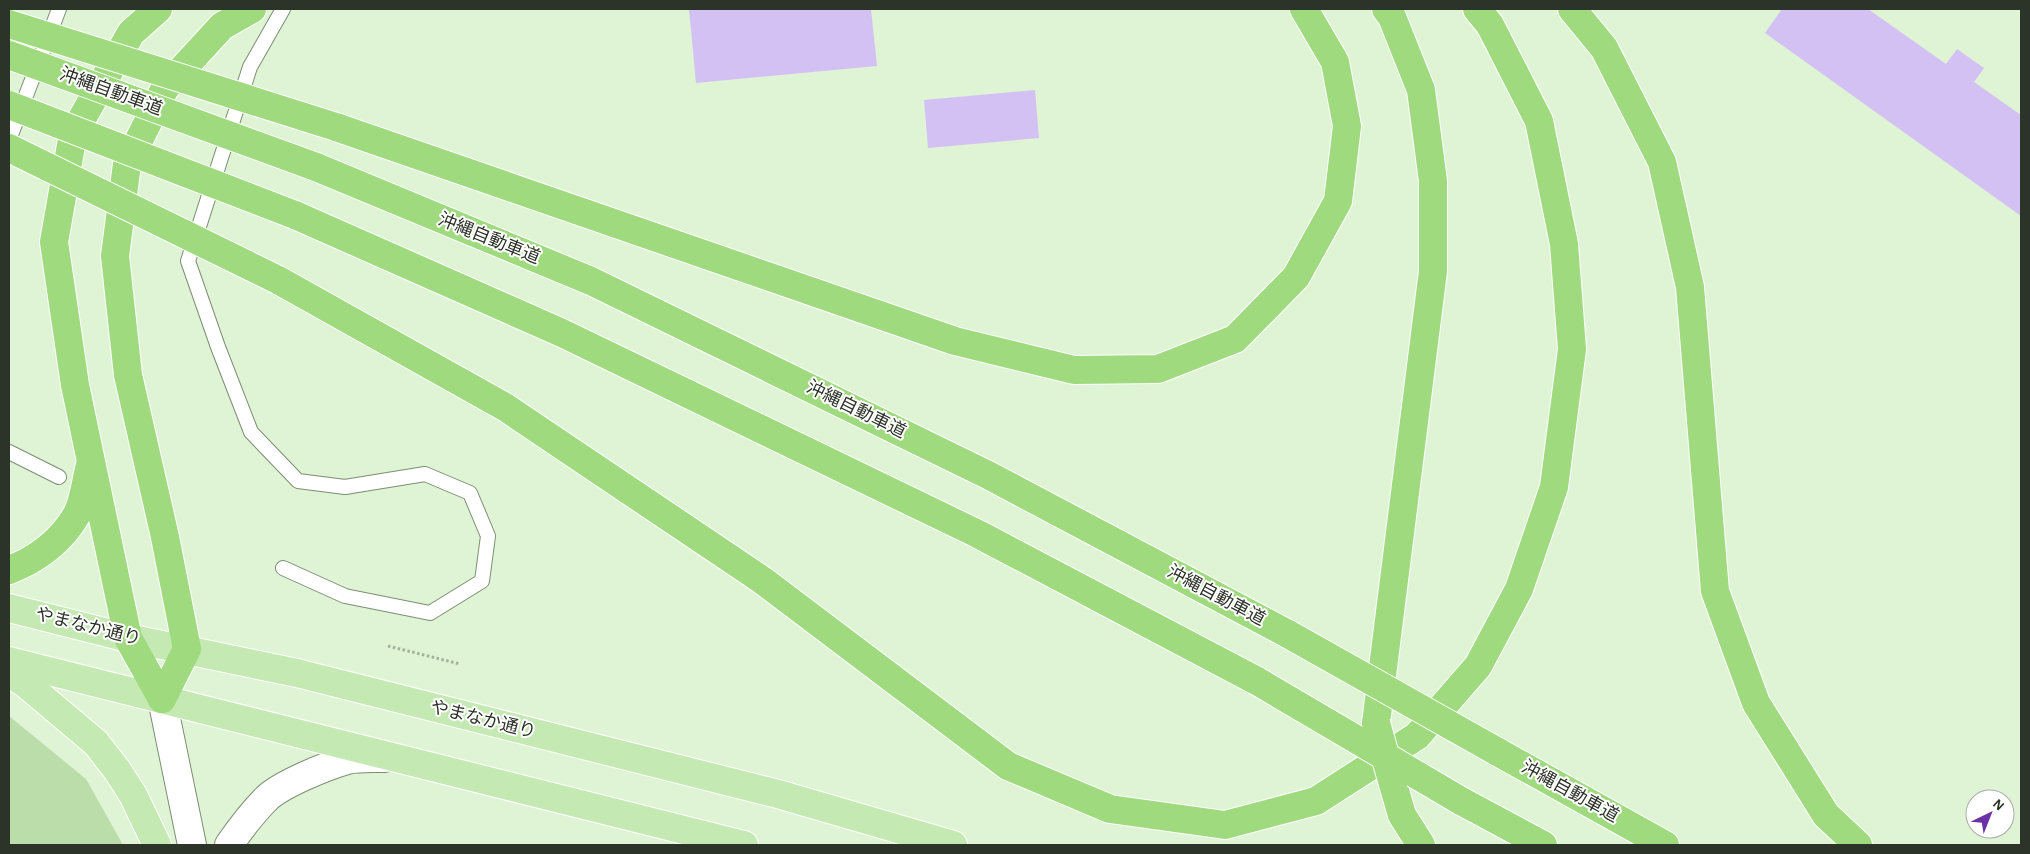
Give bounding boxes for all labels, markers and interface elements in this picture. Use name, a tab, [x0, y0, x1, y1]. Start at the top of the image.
street label: 沖縄自動車道	[57, 63, 166, 119]
street label: 沖縄自動車道	[436, 209, 543, 268]
street label: 沖縄自動車道	[804, 376, 909, 442]
street label: 沖縄自動車道	[1164, 561, 1269, 629]
street label: やまなか通り	[33, 604, 143, 649]
street label: やまなか通り	[428, 697, 538, 742]
street label: 沖縄自動車道	[1518, 756, 1623, 826]
north arrow	[1965, 789, 2015, 839]
text: N	[1990, 797, 2007, 814]

